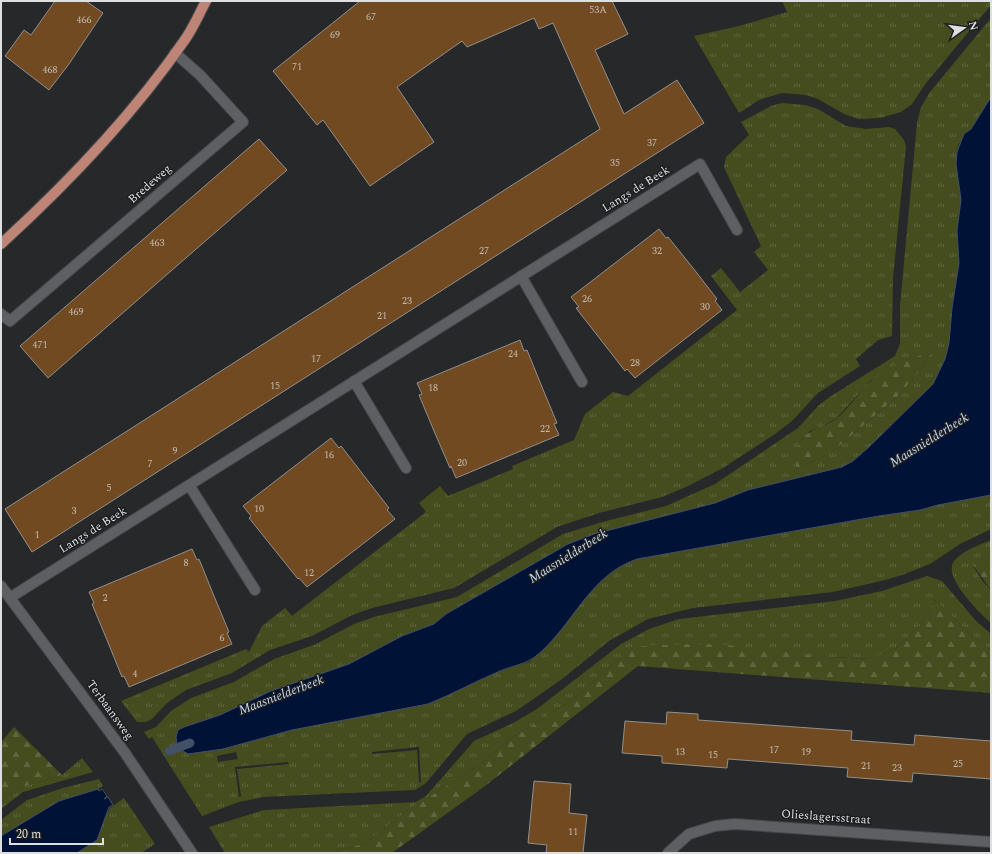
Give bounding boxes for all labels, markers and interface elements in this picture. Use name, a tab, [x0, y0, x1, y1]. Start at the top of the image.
house number: 53A	[589, 2, 607, 18]
north arrow	[944, 8, 984, 48]
house number: 67	[366, 9, 376, 25]
house number: 466	[77, 12, 92, 28]
text: N	[964, 19, 983, 32]
house number: 69	[330, 27, 340, 43]
house number: 71	[292, 59, 302, 75]
house number: 468	[43, 62, 58, 78]
house number: 37	[647, 135, 657, 151]
house number: 35	[610, 155, 620, 171]
street label: Bredeweg	[124, 160, 176, 208]
street label: Langs de Beek	[598, 160, 674, 217]
house number: 463	[150, 235, 165, 251]
house number: 27	[479, 243, 489, 259]
house number: 32	[652, 243, 662, 259]
house number: 26	[582, 291, 592, 307]
house number: 23	[402, 293, 412, 309]
house number: 30	[700, 299, 710, 315]
house number: 469	[69, 304, 84, 320]
house number: 21	[377, 308, 387, 324]
house number: 471	[33, 337, 48, 353]
house number: 24	[508, 346, 518, 362]
house number: 17	[311, 351, 321, 367]
house number: 28	[630, 355, 640, 371]
house number: 15	[270, 378, 280, 394]
house number: 18	[428, 380, 438, 396]
water label: Maasnielderbeek	[886, 408, 972, 472]
house number: 22	[540, 421, 550, 437]
house number: 9	[173, 443, 178, 459]
house number: 16	[324, 447, 334, 463]
house number: 20	[457, 455, 467, 471]
house number: 7	[148, 456, 153, 472]
house number: 5	[107, 480, 112, 496]
street label: Langs de Beek	[55, 501, 131, 558]
house number: 10	[254, 501, 264, 517]
house number: 3	[72, 503, 77, 519]
water label: Maasnielderbeek	[525, 524, 611, 588]
house number: 1	[35, 527, 40, 543]
house number: 8	[184, 555, 189, 571]
house number: 12	[304, 565, 314, 581]
house number: 2	[103, 590, 108, 606]
house number: 6	[220, 630, 225, 646]
house number: 4	[133, 666, 138, 682]
water label: Maasnielderbeek	[235, 670, 327, 720]
street label: Terbaansweg	[82, 676, 138, 744]
house number: 17	[769, 742, 779, 758]
house number: 13	[675, 744, 685, 760]
house number: 19	[801, 744, 811, 760]
house number: 15	[708, 747, 718, 763]
house number: 25	[953, 756, 963, 772]
house number: 21	[861, 758, 871, 774]
house number: 23	[892, 760, 902, 776]
street label: Olieslagersstraat	[781, 804, 871, 830]
scale bar	[10, 820, 103, 846]
house number: 11	[568, 824, 578, 840]
text: 20 m	[16, 825, 41, 844]

